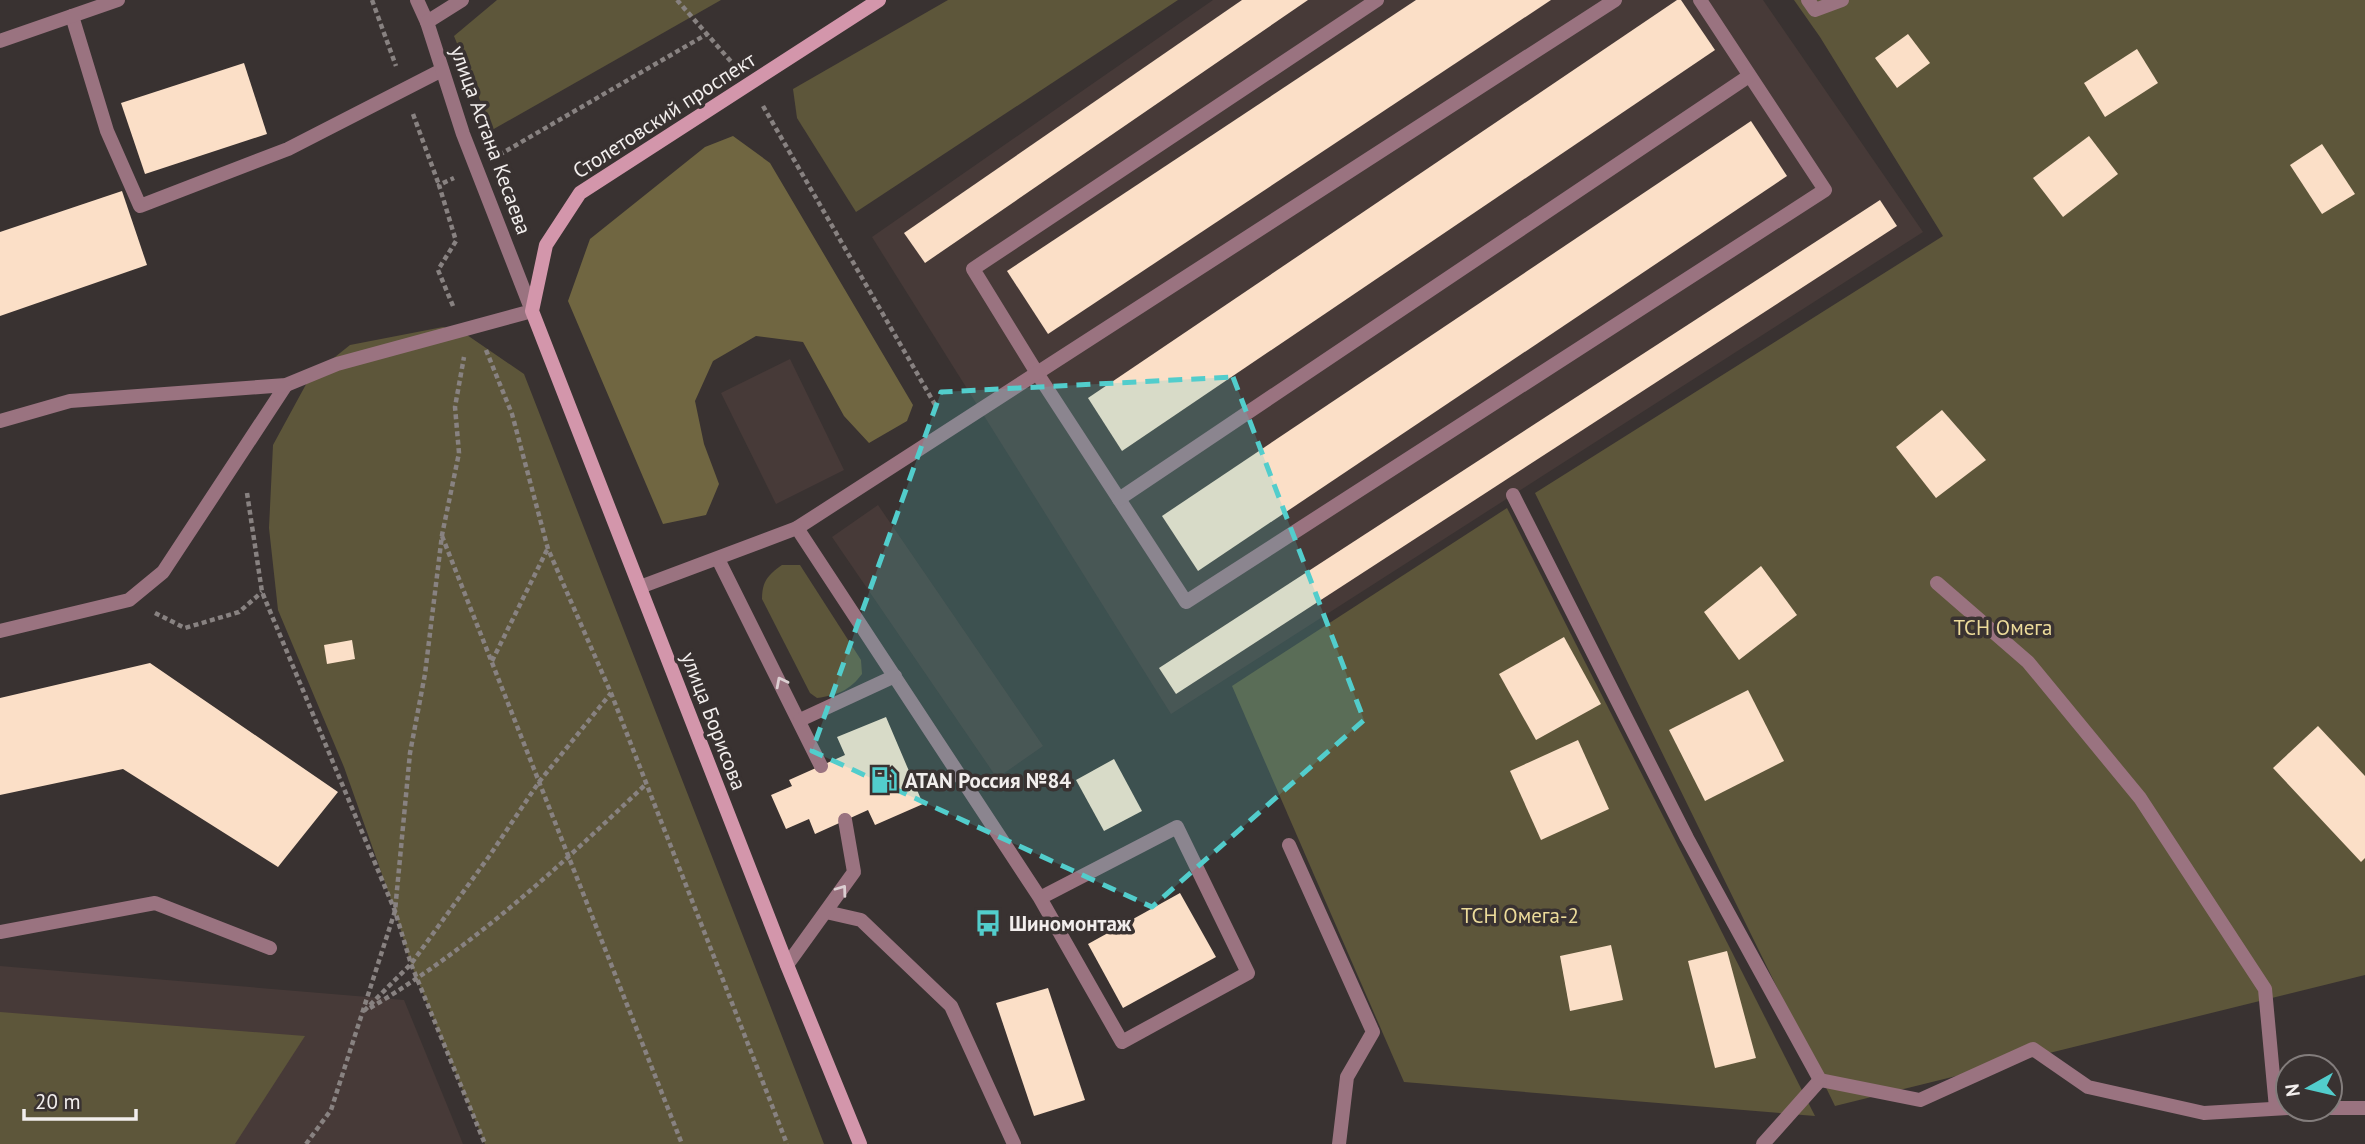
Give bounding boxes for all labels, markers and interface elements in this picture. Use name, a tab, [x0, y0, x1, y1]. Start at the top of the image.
street label: улица Астана Кесаева	[444, 42, 538, 238]
street label: Столетовский проспект	[568, 45, 761, 184]
park label: ТСН Омега	[1953, 614, 2053, 641]
street label: улица Борисова	[675, 648, 753, 794]
one-way arrow	[775, 677, 789, 689]
fuel station icon: ATAN Россия №84	[869, 765, 899, 795]
place label: ATAN Россия №84	[905, 767, 1071, 794]
one-way arrow	[833, 885, 846, 898]
park label: ТСН Омега-2	[1461, 902, 1579, 929]
bus stop icon: Шиномонтаж	[973, 908, 1003, 938]
place label: Шиномонтаж	[1009, 910, 1132, 937]
north arrow	[2274, 1053, 2344, 1123]
scale bar	[24, 1078, 136, 1122]
text: N	[2279, 1083, 2305, 1098]
text: 20 m	[35, 1088, 81, 1115]

